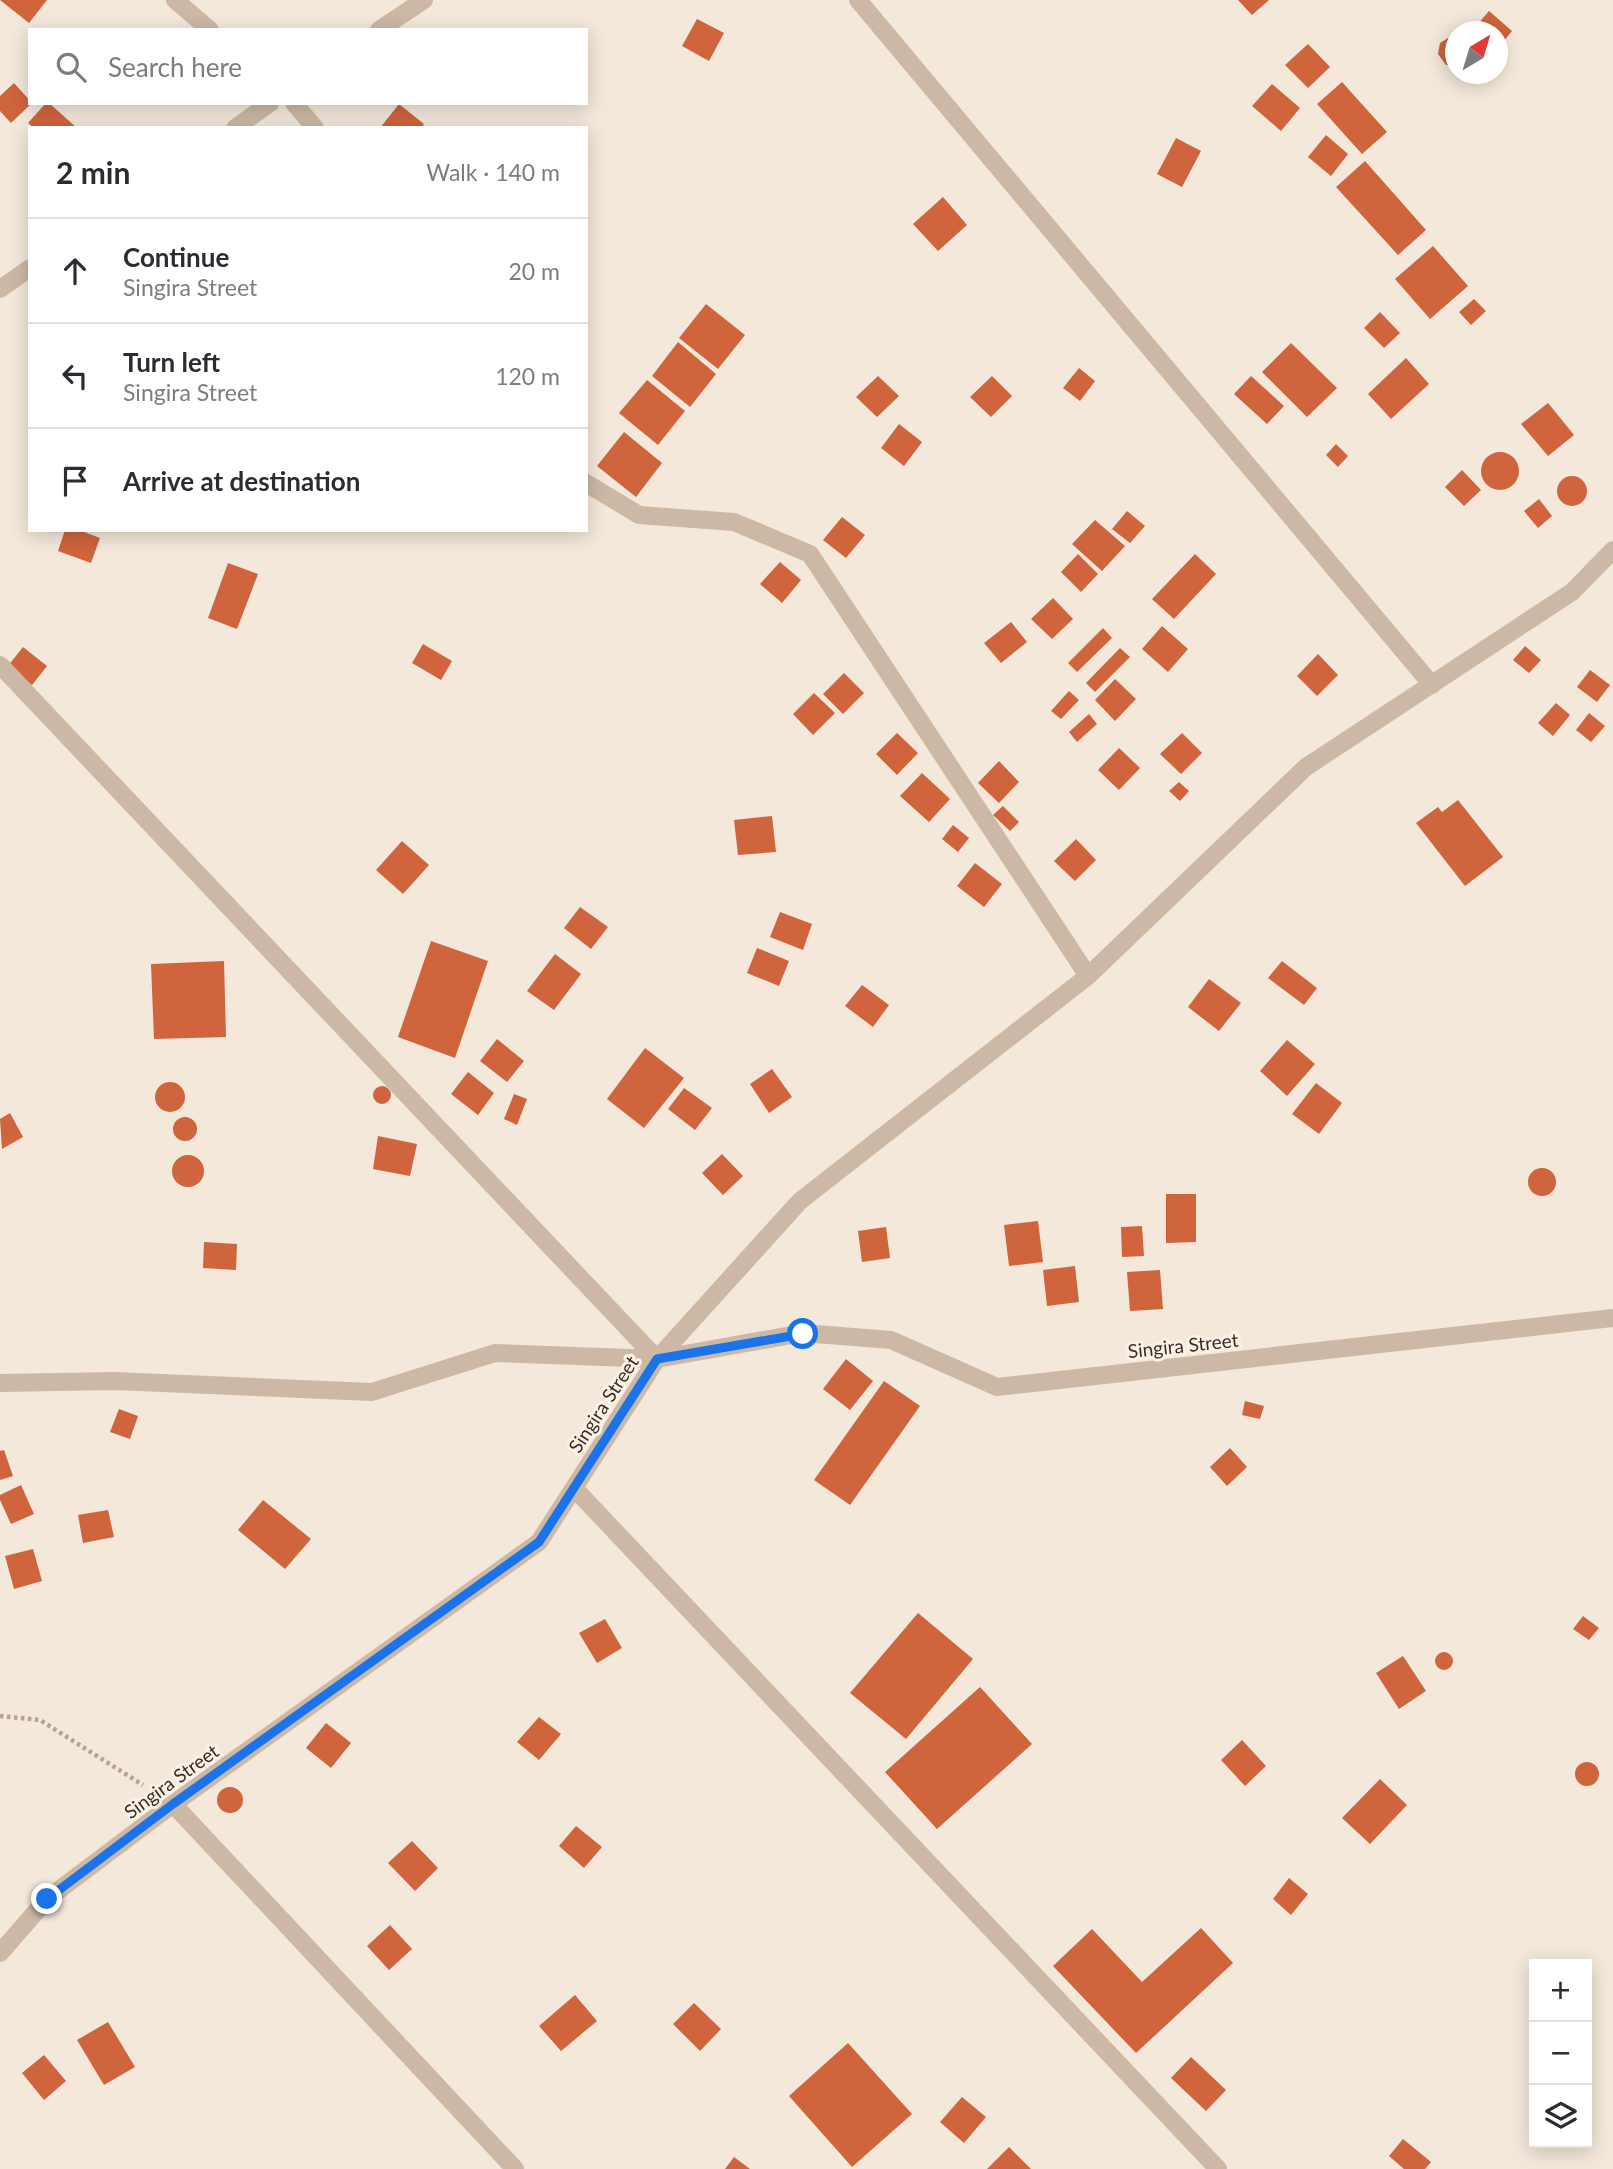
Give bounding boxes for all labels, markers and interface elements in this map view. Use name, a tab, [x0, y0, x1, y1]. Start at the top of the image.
north arrow	[1445, 21, 1508, 84]
search box	[28, 28, 588, 105]
icon: search	[52, 48, 90, 86]
text: Search here	[108, 51, 242, 83]
text: 2 min	[56, 154, 130, 190]
text: Walk · 140 m	[426, 158, 560, 186]
text: Continue	[123, 241, 229, 273]
icon: ahead	[56, 252, 94, 290]
text: 20 m	[509, 257, 560, 285]
text: Singira Street	[123, 273, 257, 301]
text: Turn left	[123, 346, 220, 378]
icon: left	[56, 357, 94, 395]
text: 120 m	[495, 362, 560, 390]
text: Singira Street	[123, 378, 257, 406]
icon: arrive	[56, 462, 94, 500]
text: Arrive at destination	[123, 465, 360, 497]
route start	[787, 1318, 818, 1349]
street label: Singira Street	[1127, 1328, 1240, 1362]
street label: Singira Street	[563, 1351, 643, 1457]
street label: Singira Street	[119, 1739, 223, 1823]
route end	[31, 1883, 62, 1914]
map controls	[1529, 1959, 1592, 2148]
button: +	[1529, 1959, 1592, 2022]
button: −	[1529, 2022, 1592, 2085]
button: layers	[1529, 2085, 1592, 2148]

